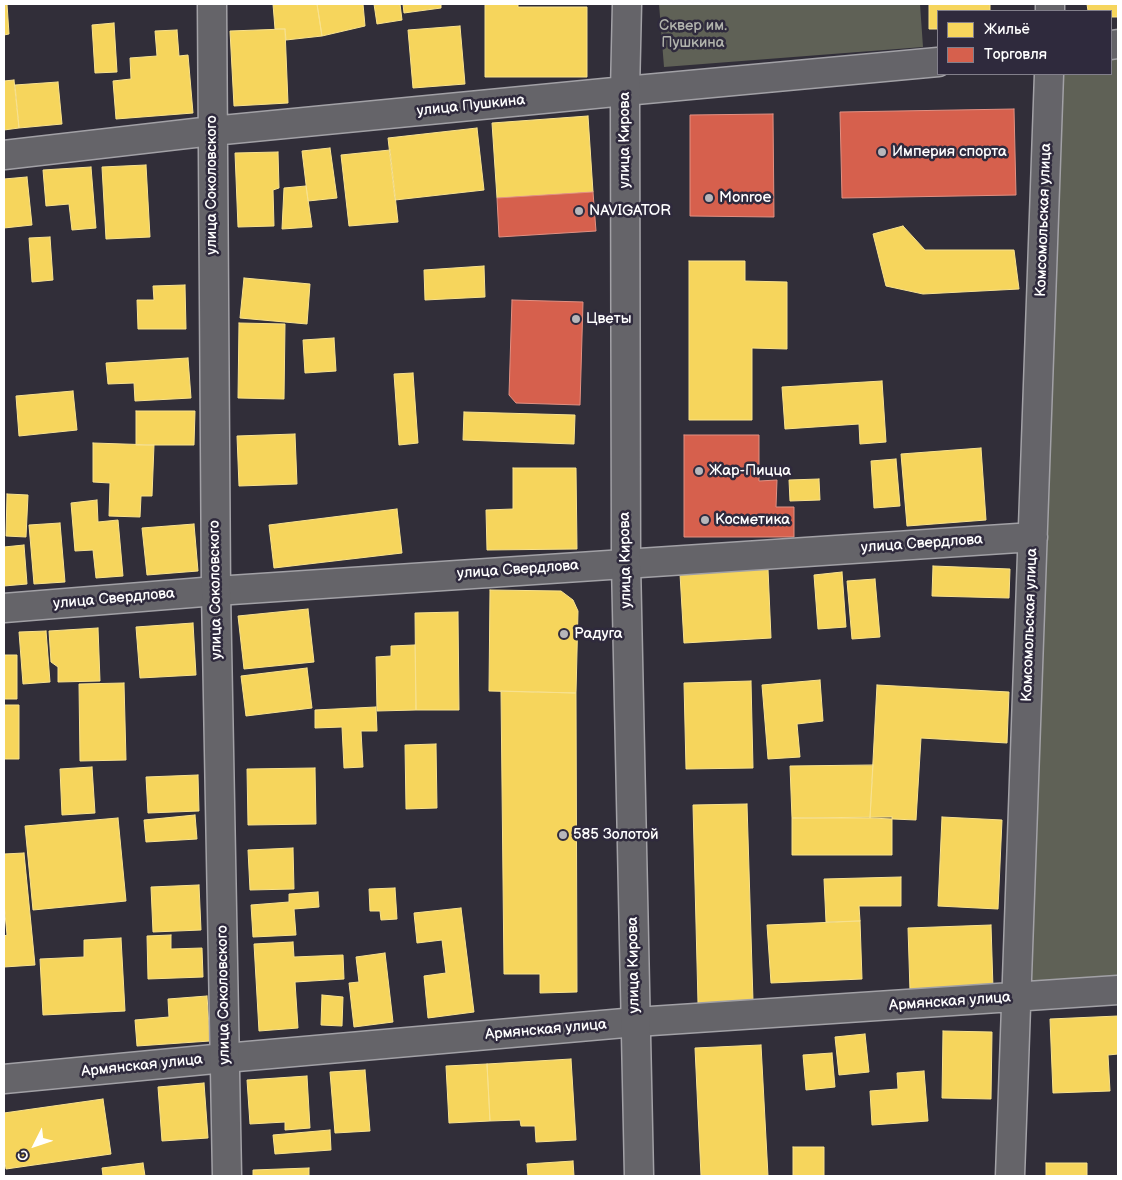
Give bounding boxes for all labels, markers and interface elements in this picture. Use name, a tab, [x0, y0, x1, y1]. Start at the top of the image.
legend	[937, 10, 1112, 75]
park label: Сквер им. Пушкина	[659, 17, 727, 52]
text: Жильё	[984, 20, 1030, 39]
text: Торговля	[984, 45, 1047, 64]
street label: улица Пушкина	[416, 91, 526, 121]
street label: улица Кирова	[616, 92, 634, 188]
street label: улица Соколовского	[203, 115, 221, 255]
place label: Империя спорта	[892, 143, 1007, 161]
street label: Комсомольская улица	[1032, 143, 1056, 297]
marker: Империя спорта	[876, 146, 888, 158]
place label: Monroe	[719, 189, 771, 207]
marker: Monroe	[703, 192, 715, 204]
place label: NAVIGATOR	[589, 202, 671, 220]
marker: NAVIGATOR	[573, 205, 585, 217]
place label: Цветы	[586, 310, 631, 328]
marker: Цветы	[570, 313, 582, 325]
place label: Жар-Пицца	[709, 462, 791, 480]
marker: Жар-Пицца	[693, 465, 705, 477]
place label: Косметика	[715, 511, 790, 529]
street label: улица Кирова	[616, 512, 636, 608]
marker: Косметика	[699, 514, 711, 526]
street label: улица Соколовского	[206, 520, 226, 660]
street label: улица Свердлова	[860, 531, 984, 557]
street label: Комсомольская улица	[1018, 548, 1042, 702]
street label: улица Свердлова	[456, 557, 580, 583]
street label: улица Свердлова	[52, 585, 176, 613]
place label: Радуга	[574, 625, 623, 643]
marker: Радуга	[558, 628, 570, 640]
place label: 585 Золотой	[573, 826, 659, 844]
marker: 585 Золотой	[557, 829, 569, 841]
street label: улица Кирова	[624, 917, 644, 1013]
street label: улица Соколовского	[214, 925, 234, 1065]
street label: Армянская улица	[888, 989, 1012, 1015]
street label: Армянская улица	[484, 1016, 608, 1044]
street label: Армянская улица	[80, 1051, 204, 1081]
north arrow	[10, 1120, 60, 1170]
text: С	[14, 1146, 33, 1164]

